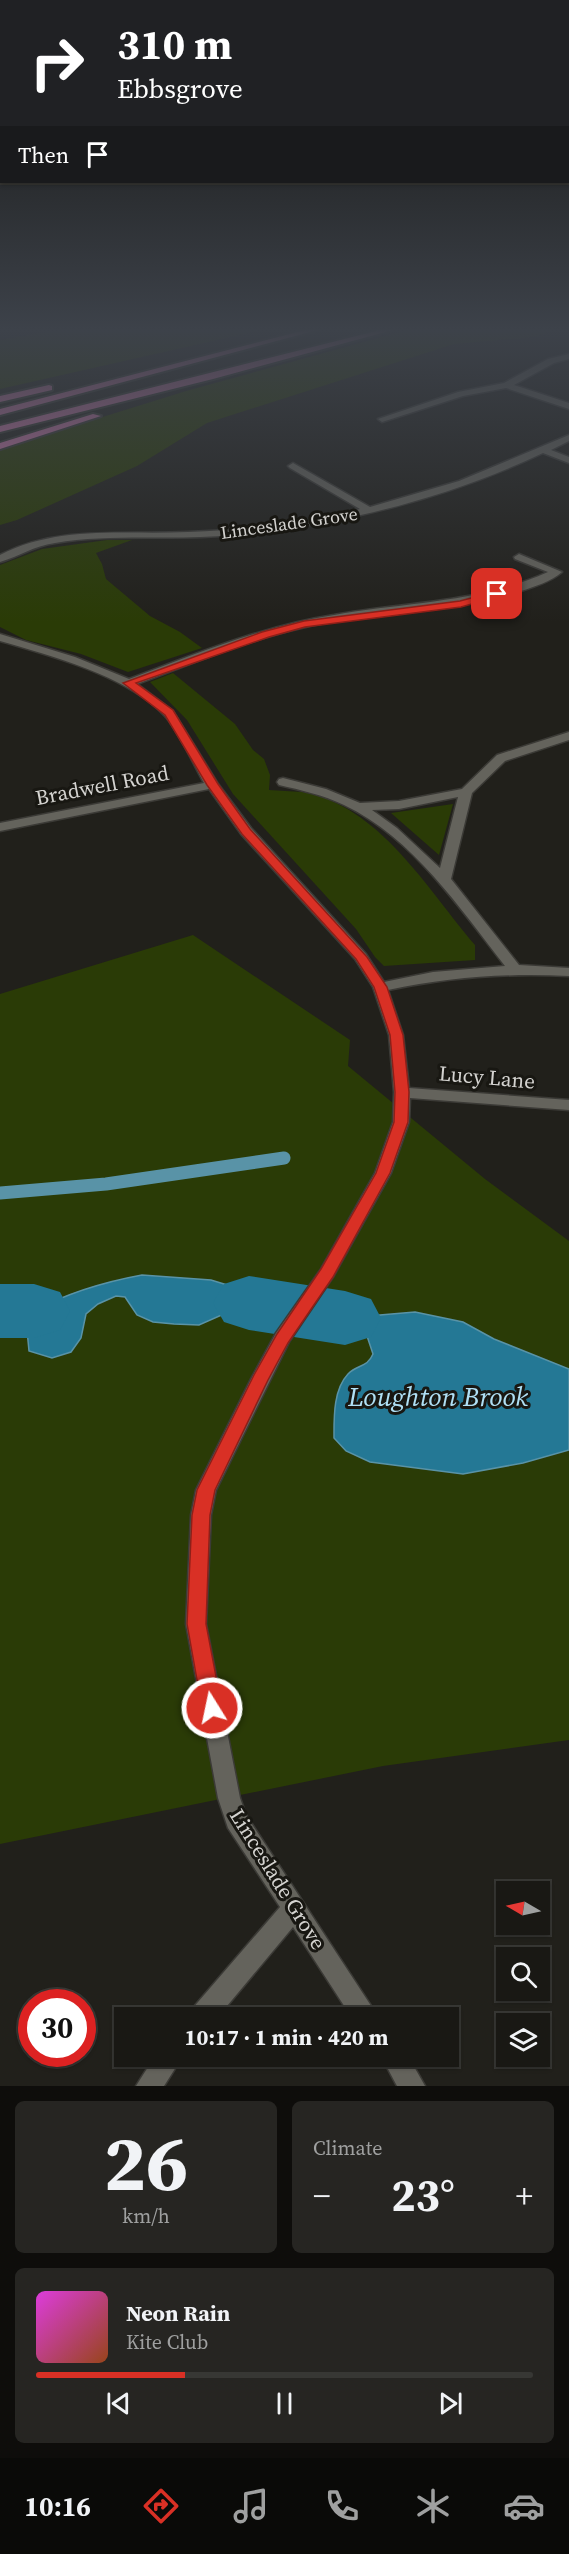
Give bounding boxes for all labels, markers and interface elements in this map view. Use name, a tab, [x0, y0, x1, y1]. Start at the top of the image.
text: 310 m	[117, 15, 232, 73]
icon: right	[18, 24, 96, 102]
text: Ebbsgrove	[117, 70, 243, 107]
icon: arrive	[81, 138, 114, 171]
text: Then	[18, 140, 69, 170]
street label: Linceslade Grove	[219, 501, 359, 545]
pin	[471, 568, 522, 619]
icon: arrive	[480, 577, 513, 610]
street label: Bradwell Road	[33, 758, 171, 812]
street label: Lucy Lane	[438, 1058, 536, 1096]
water label: Loughton Brook	[347, 1378, 528, 1415]
position arrow	[180, 1676, 244, 1740]
street label: Linceslade Grove	[223, 1803, 333, 1955]
north arrow	[496, 1881, 550, 1935]
map controls	[496, 1881, 550, 2067]
button: search	[496, 1947, 550, 2001]
speed limit sign: 30	[18, 1989, 96, 2067]
button: layers	[496, 2013, 550, 2067]
text: 10:17 · 1 min · 420 m	[185, 2022, 388, 2052]
text: 26	[104, 2109, 188, 2216]
text: Climate	[313, 2134, 382, 2162]
text: 23°	[391, 2164, 455, 2226]
text: −	[313, 2173, 331, 2218]
text: +	[515, 2173, 533, 2218]
text: km/h	[122, 2202, 170, 2230]
text: Neon Rain	[126, 2298, 230, 2328]
text: Kite Club	[126, 2328, 208, 2356]
icon: previous	[102, 2387, 135, 2420]
icon: pause	[268, 2387, 301, 2420]
icon: next	[434, 2387, 467, 2420]
icon: directions	[140, 2485, 182, 2527]
icon: music	[230, 2485, 272, 2527]
icon: phone	[321, 2485, 363, 2527]
icon: climate	[412, 2485, 454, 2527]
icon: car	[503, 2485, 545, 2527]
text: 10:16	[24, 2488, 91, 2525]

